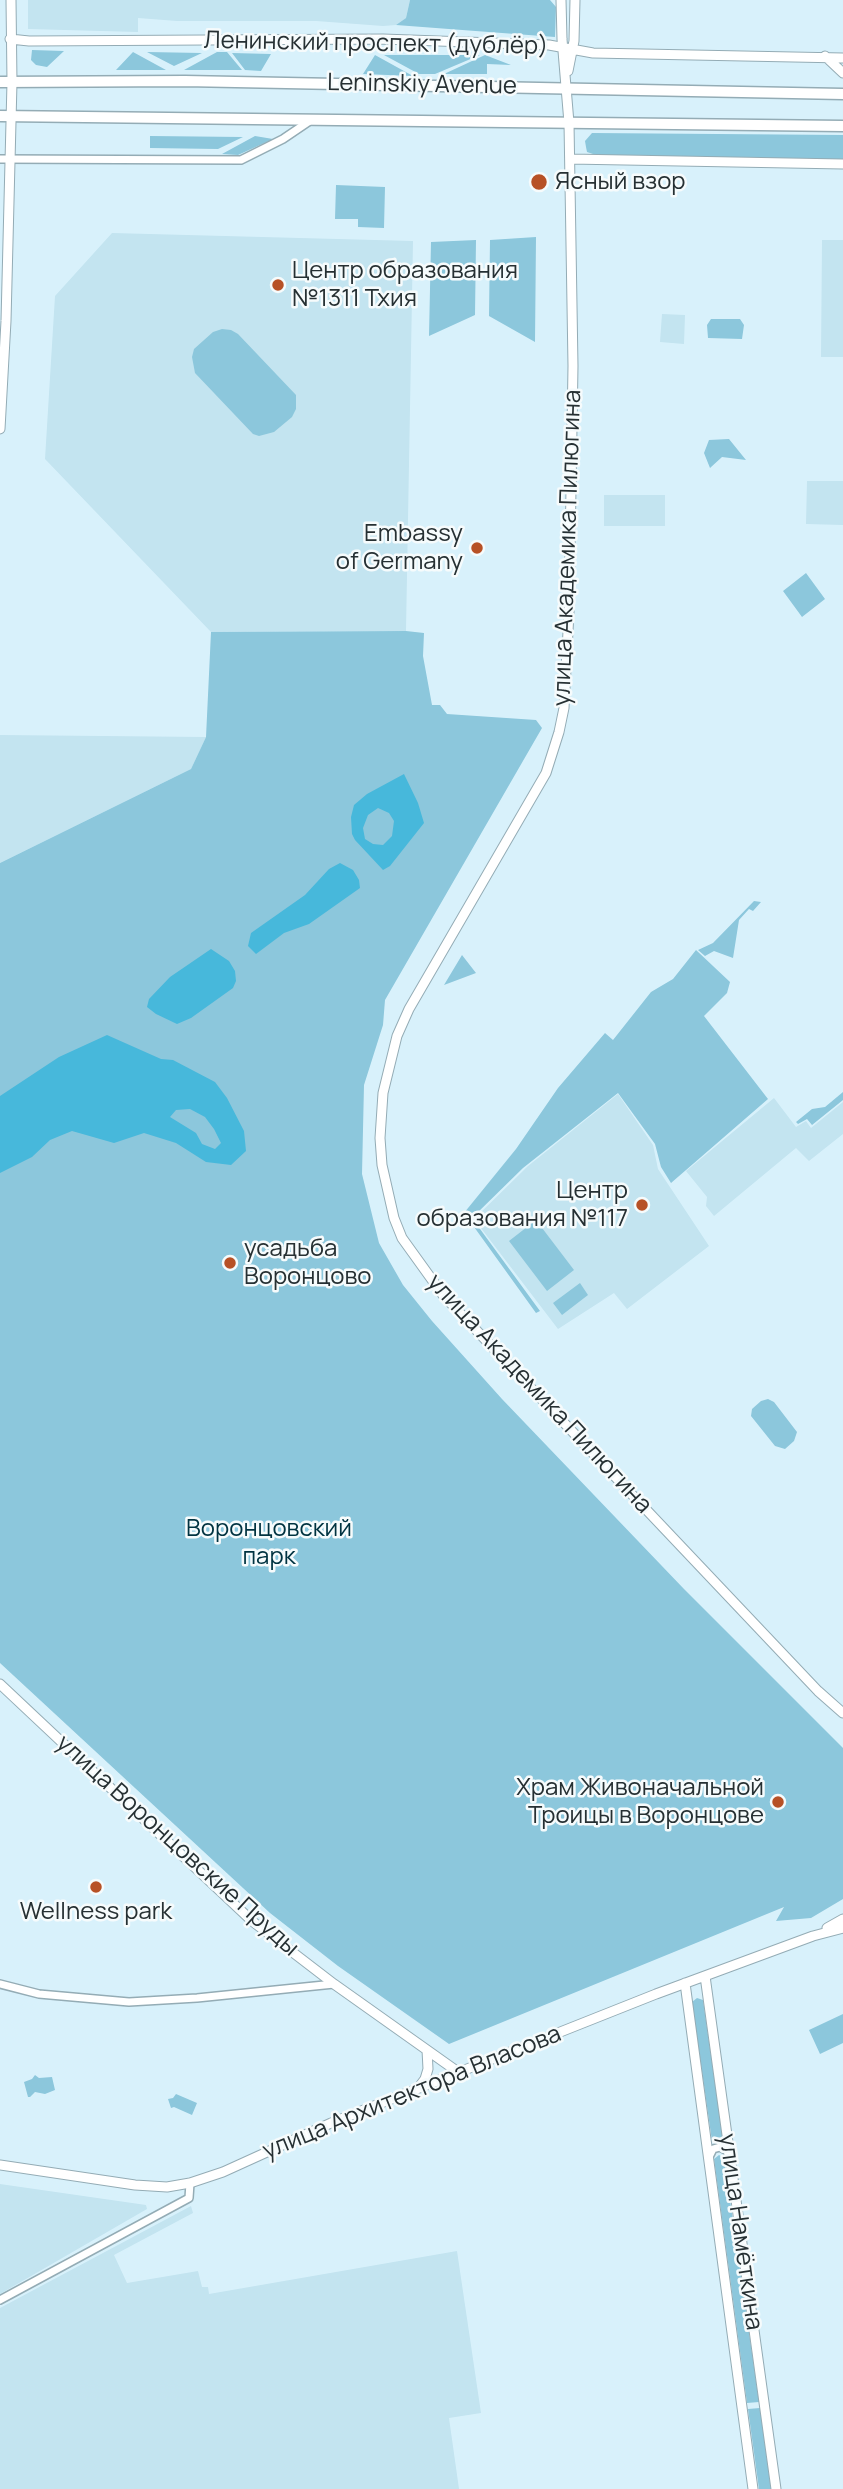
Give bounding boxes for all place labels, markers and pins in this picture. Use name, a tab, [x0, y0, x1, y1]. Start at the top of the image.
place label: Ясный взор	[555, 168, 686, 196]
marker: Ясный взор	[529, 172, 549, 192]
place label: Центр образования №1311 Тхия	[292, 257, 518, 313]
marker: Центр образования №1311 Тхия	[270, 277, 286, 293]
place label: Embassy of Germany	[336, 520, 463, 576]
marker: Embassy of Germany	[469, 540, 485, 556]
place label: Центр образования №117	[417, 1177, 628, 1233]
marker: Центр образования №117	[634, 1197, 650, 1213]
place label: усадьба Воронцово	[244, 1235, 372, 1291]
marker: усадьба Воронцово	[222, 1255, 238, 1271]
place label: Храм Живоначальной Троицы в Воронцове	[516, 1774, 764, 1830]
marker: Храм Живоначальной Троицы в Воронцове	[770, 1794, 786, 1810]
marker: Wellness park	[88, 1879, 104, 1895]
place label: Wellness park	[20, 1898, 172, 1926]

